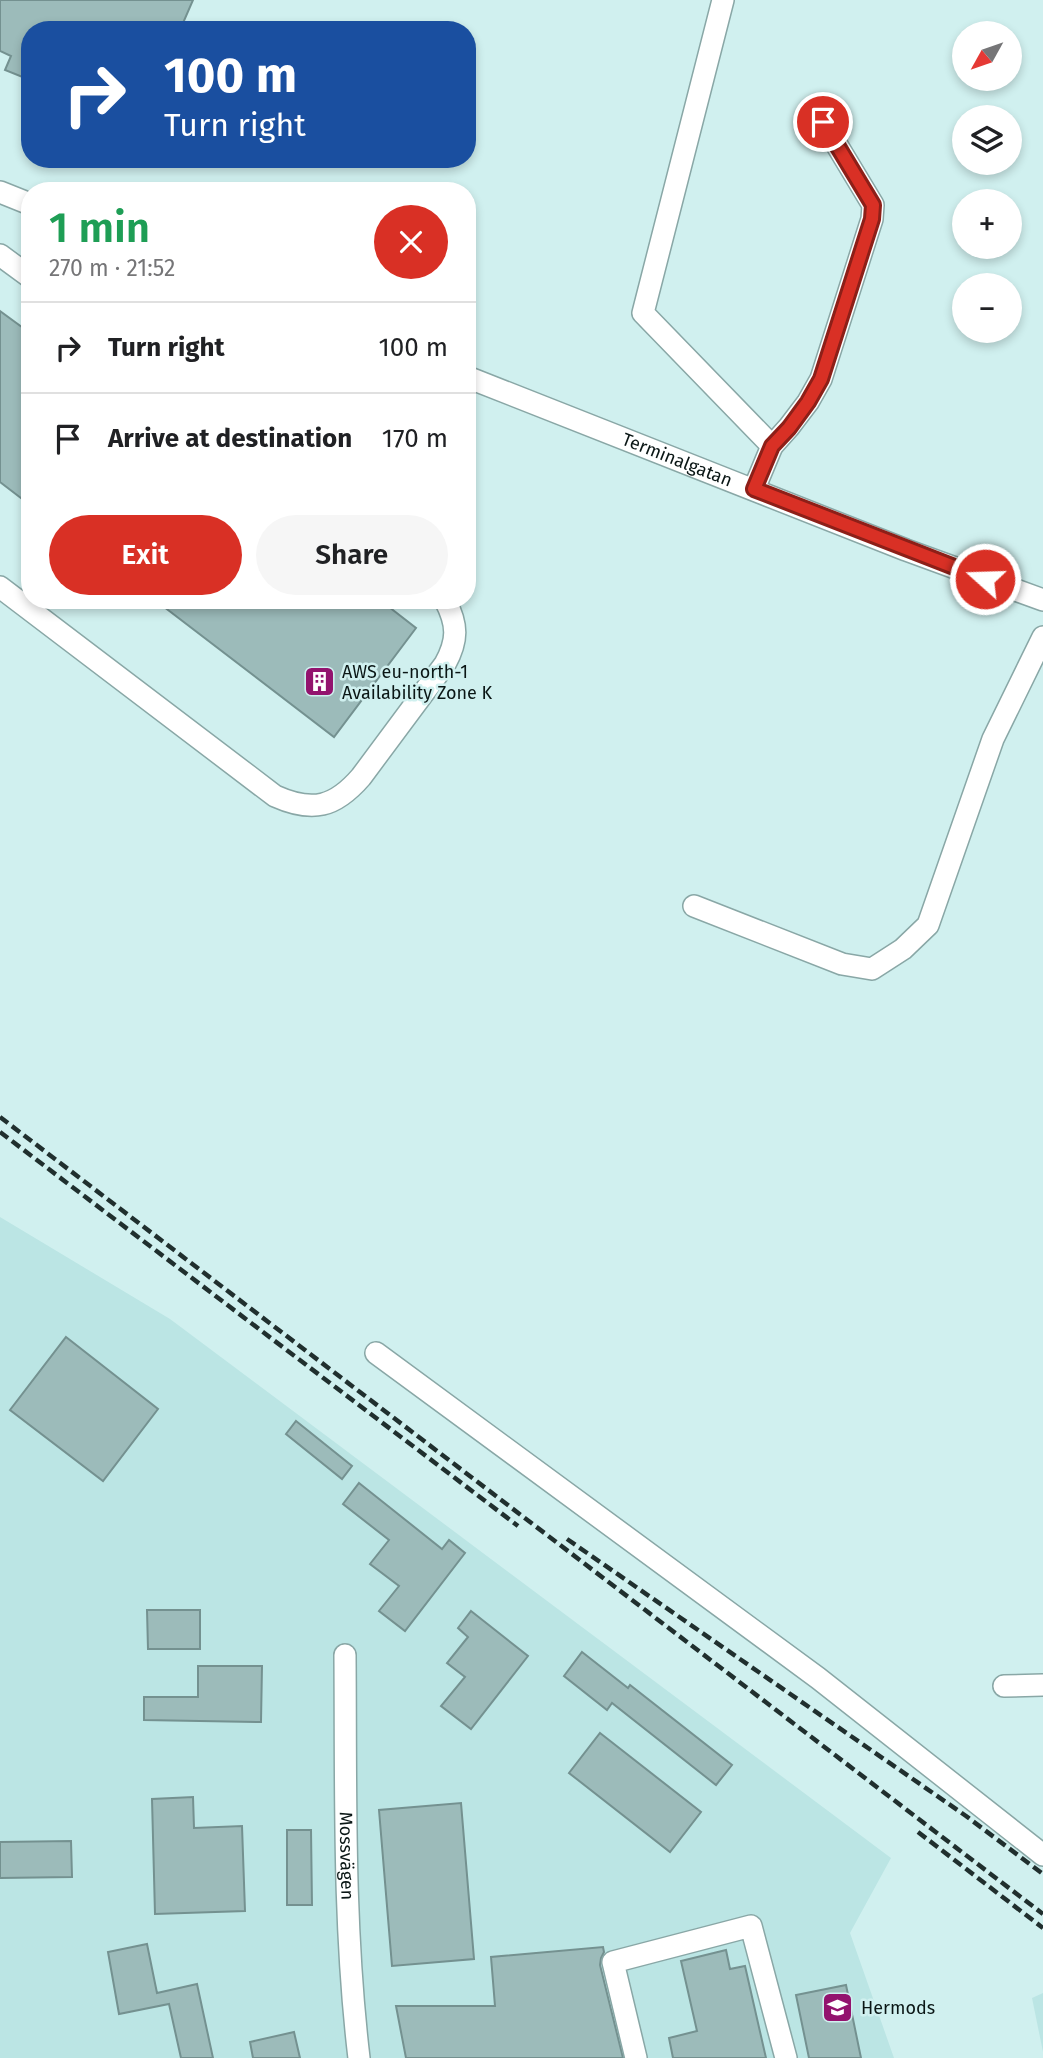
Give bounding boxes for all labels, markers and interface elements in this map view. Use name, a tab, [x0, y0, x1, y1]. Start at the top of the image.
north arrow	[952, 21, 1022, 91]
map controls	[952, 21, 1022, 343]
text: 100 m	[164, 46, 297, 105]
icon: right	[49, 49, 140, 140]
pin	[793, 92, 853, 152]
icon: arrive	[804, 103, 842, 141]
button: layers	[952, 105, 1022, 175]
text: Turn right	[164, 106, 306, 144]
button: +	[952, 189, 1022, 259]
text: 1 min	[49, 203, 150, 253]
button: close	[374, 205, 448, 279]
text: 270 m · 21:52	[49, 254, 175, 282]
button: −	[952, 273, 1022, 343]
icon: right	[49, 329, 87, 367]
text: Turn right	[108, 332, 225, 363]
text: 100 m	[379, 332, 448, 363]
icon: arrive	[49, 420, 87, 458]
text: Arrive at destination	[108, 423, 352, 454]
text: 170 m	[382, 423, 448, 454]
street label: Terminalgatan	[619, 428, 736, 491]
button: Exit	[49, 515, 242, 595]
button: Share	[256, 515, 448, 595]
position arrow	[948, 542, 1022, 616]
place label: AWS eu-north-1 Availability Zone K	[342, 661, 493, 704]
building icon: AWS eu-north-1 Availability Zone K	[302, 665, 336, 699]
street label: Mossvägen	[335, 1812, 359, 1901]
school or university icon: Hermods	[821, 1991, 855, 2025]
place label: Hermods	[861, 1997, 935, 2019]

